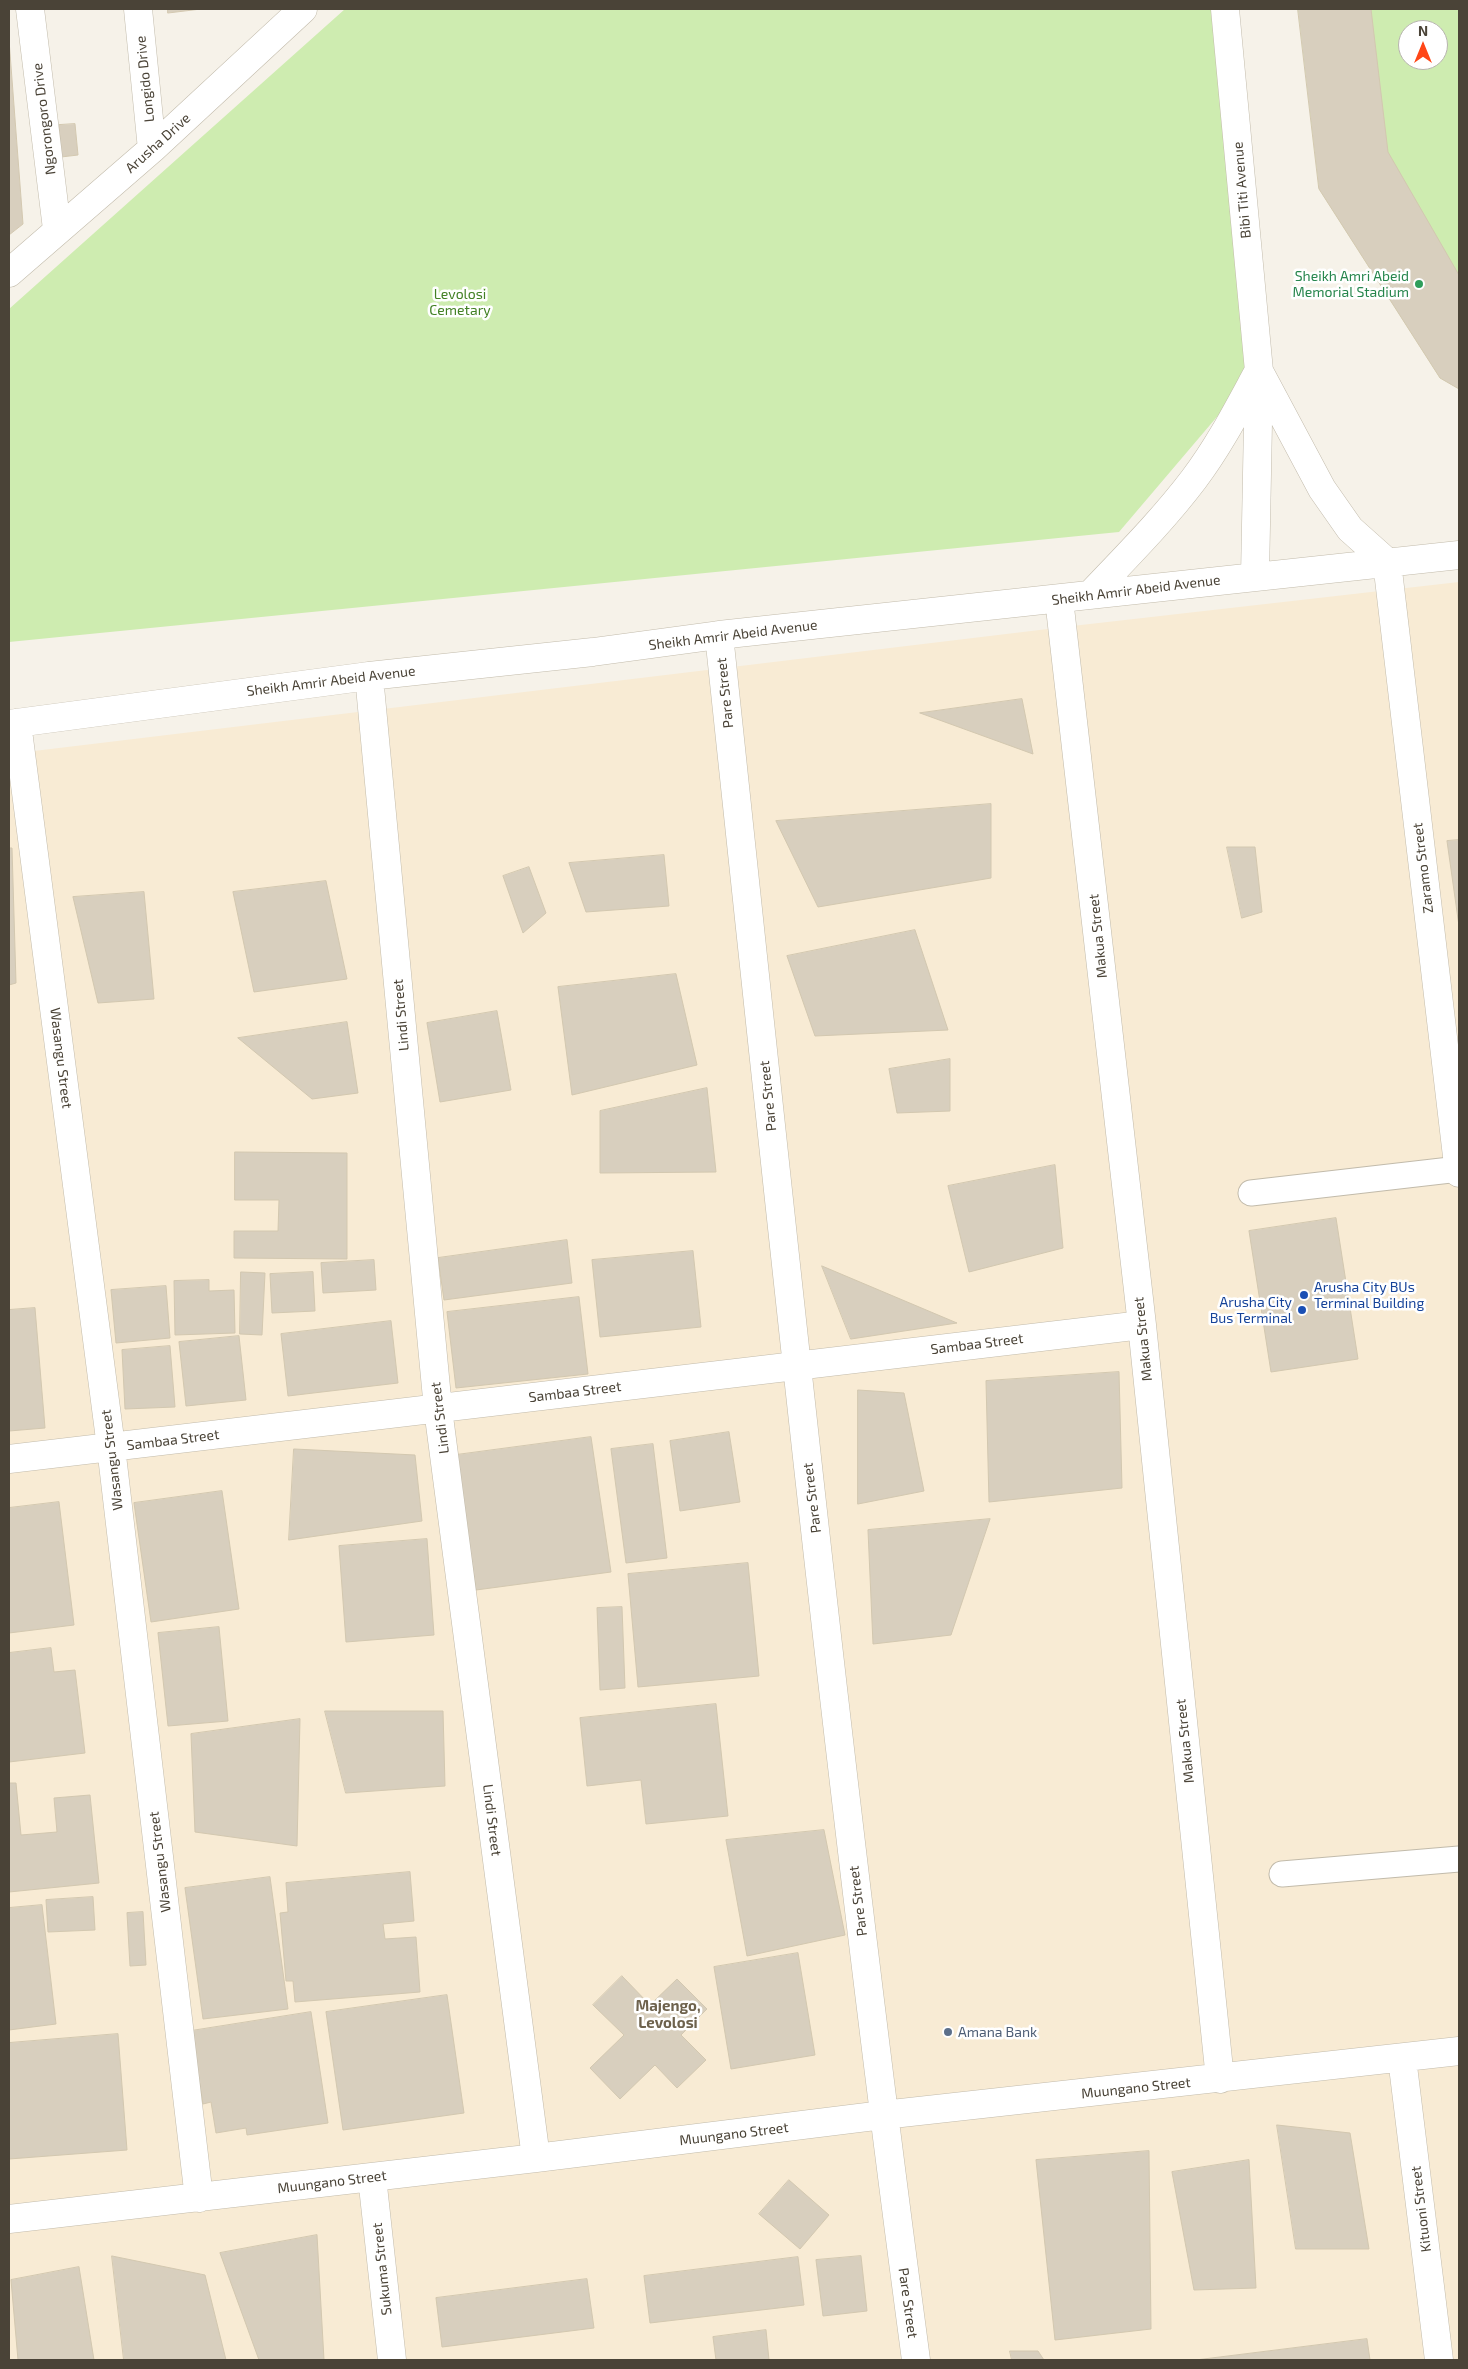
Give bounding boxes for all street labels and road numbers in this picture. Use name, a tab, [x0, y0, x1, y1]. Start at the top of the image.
street label: Longido Drive	[132, 35, 158, 123]
street label: Ngorongoro Drive	[29, 62, 59, 176]
street label: Arusha Drive	[122, 109, 194, 177]
street label: Bibi Titi Avenue	[1229, 141, 1255, 239]
street label: Sheikh Amrir Abeid Avenue	[1051, 571, 1221, 609]
street label: Sheikh Amrir Abeid Avenue	[648, 616, 818, 654]
street label: Pare Street	[713, 657, 737, 729]
street label: Sheikh Amrir Abeid Avenue	[246, 662, 416, 700]
street label: Zaramo Street	[1409, 822, 1437, 914]
street label: Makua Street	[1085, 893, 1111, 979]
street label: Lindi Street	[389, 978, 413, 1052]
street label: Wasangu Street	[46, 1007, 76, 1109]
street label: Pare Street	[756, 1060, 780, 1132]
street label: Makua Street	[1130, 1296, 1156, 1382]
street label: Sambaa Street	[930, 1330, 1024, 1358]
street label: Sambaa Street	[528, 1378, 622, 1406]
street label: Lindi Street	[427, 1381, 453, 1455]
street label: Wasangu Street	[97, 1409, 127, 1511]
street label: Sambaa Street	[126, 1426, 220, 1454]
street label: Pare Street	[799, 1462, 825, 1534]
street label: Makua Street	[1172, 1698, 1198, 1784]
street label: Lindi Street	[479, 1783, 505, 1857]
street label: Wasangu Street	[145, 1811, 175, 1913]
street label: Pare Street	[845, 1865, 871, 1937]
street label: Muungano Street	[1080, 2074, 1192, 2102]
street label: Muungano Street	[678, 2119, 790, 2149]
street label: Kituoni Street	[1407, 2165, 1435, 2253]
street label: Muungano Street	[276, 2167, 388, 2197]
street label: Sukuma Street	[369, 2222, 395, 2316]
street label: Pare Street	[895, 2267, 921, 2339]

